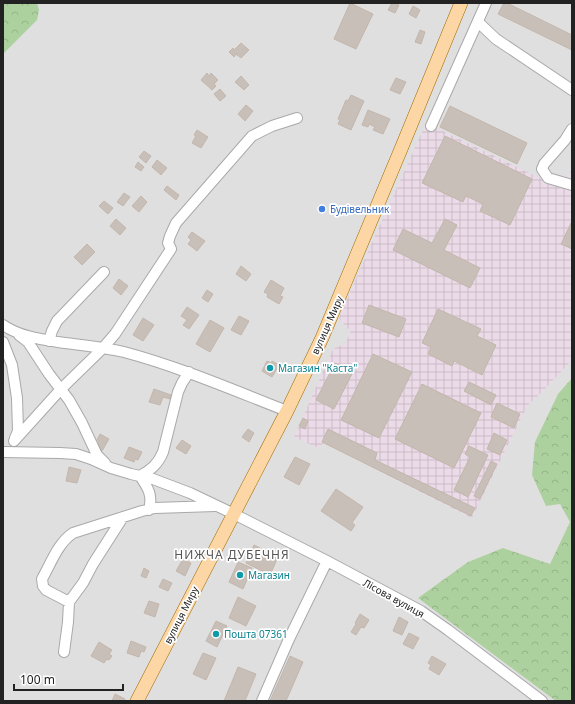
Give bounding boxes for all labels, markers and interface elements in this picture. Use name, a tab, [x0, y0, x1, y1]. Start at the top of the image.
place label: Будівельник	[330, 202, 390, 216]
marker: Будівельник	[317, 204, 327, 214]
street label: вулиця Миру	[308, 293, 347, 357]
place label: Магазин "Каста"	[278, 361, 357, 375]
marker: Магазин "Каста"	[265, 363, 275, 373]
district label: НИЖЧА ДУБЕЧНЯ	[174, 546, 290, 563]
place label: Магазин	[248, 568, 290, 582]
marker: Магазин	[235, 570, 245, 580]
street label: Лісова вулиця	[361, 575, 427, 621]
street label: вулиця Миру	[160, 583, 202, 646]
place label: Пошта 07361	[224, 627, 288, 641]
marker: Пошта 07361	[211, 629, 221, 639]
scale bar	[14, 666, 123, 692]
text: 100 m	[20, 671, 55, 688]

